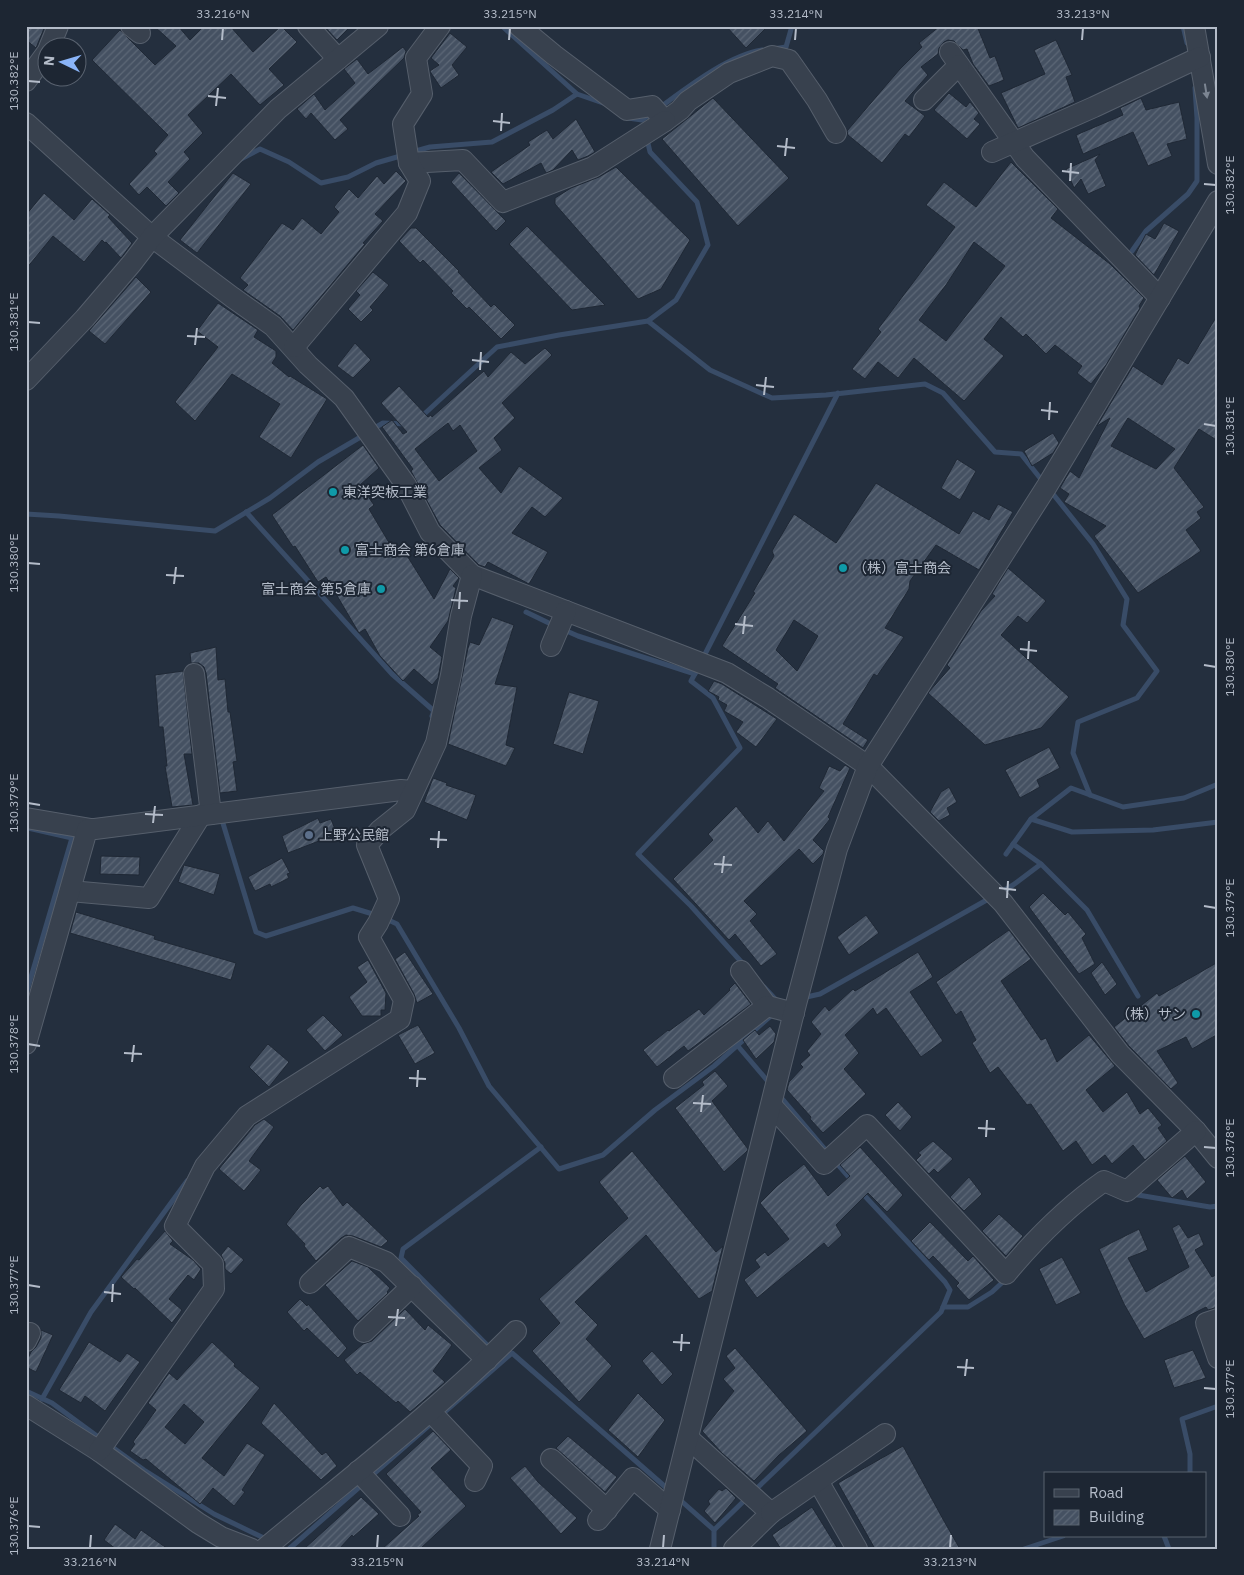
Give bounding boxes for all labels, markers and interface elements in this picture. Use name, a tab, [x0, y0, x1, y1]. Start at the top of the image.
text: 33.216°N	[196, 6, 250, 21]
text: 33.215°N	[483, 6, 537, 21]
text: 33.214°N	[769, 6, 823, 21]
text: 33.213°N	[1056, 6, 1110, 21]
north arrow	[38, 38, 88, 88]
text: 130.382°E	[6, 51, 21, 111]
text: N	[40, 55, 58, 67]
one-way arrow	[1202, 84, 1210, 100]
text: 130.382°E	[1222, 155, 1237, 215]
text: 130.381°E	[6, 292, 21, 352]
text: 130.381°E	[1222, 396, 1237, 456]
place label: 東洋突板工業	[343, 483, 427, 501]
marker: 東洋突板工業	[327, 486, 339, 498]
text: 130.380°E	[6, 533, 21, 593]
place label: 富士商会 第6倉庫	[355, 541, 465, 559]
marker: 富士商会 第6倉庫	[339, 544, 351, 556]
place label: （株）富士商会	[853, 559, 951, 577]
marker: （株）富士商会	[837, 562, 849, 574]
place label: 富士商会 第5倉庫	[261, 580, 371, 598]
marker: 富士商会 第5倉庫	[375, 583, 387, 595]
text: 130.380°E	[1222, 637, 1237, 697]
text: 130.379°E	[6, 773, 21, 833]
place label: 上野公民館	[319, 826, 389, 844]
marker: 上野公民館	[303, 829, 315, 841]
text: 130.379°E	[1222, 878, 1237, 938]
place label: （株）サン	[1116, 1005, 1186, 1023]
marker: （株）サン	[1190, 1008, 1202, 1020]
text: 130.378°E	[6, 1014, 21, 1074]
text: 130.378°E	[1222, 1118, 1237, 1178]
text: 130.377°E	[6, 1255, 21, 1315]
text: 130.377°E	[1222, 1359, 1237, 1419]
legend	[1044, 1472, 1206, 1538]
text: Road	[1089, 1483, 1124, 1502]
text: 130.376°E	[6, 1496, 21, 1556]
text: Building	[1089, 1507, 1144, 1526]
text: 33.216°N	[63, 1554, 117, 1569]
text: 33.215°N	[350, 1554, 404, 1569]
text: 33.214°N	[636, 1554, 690, 1569]
text: 33.213°N	[923, 1554, 977, 1569]

